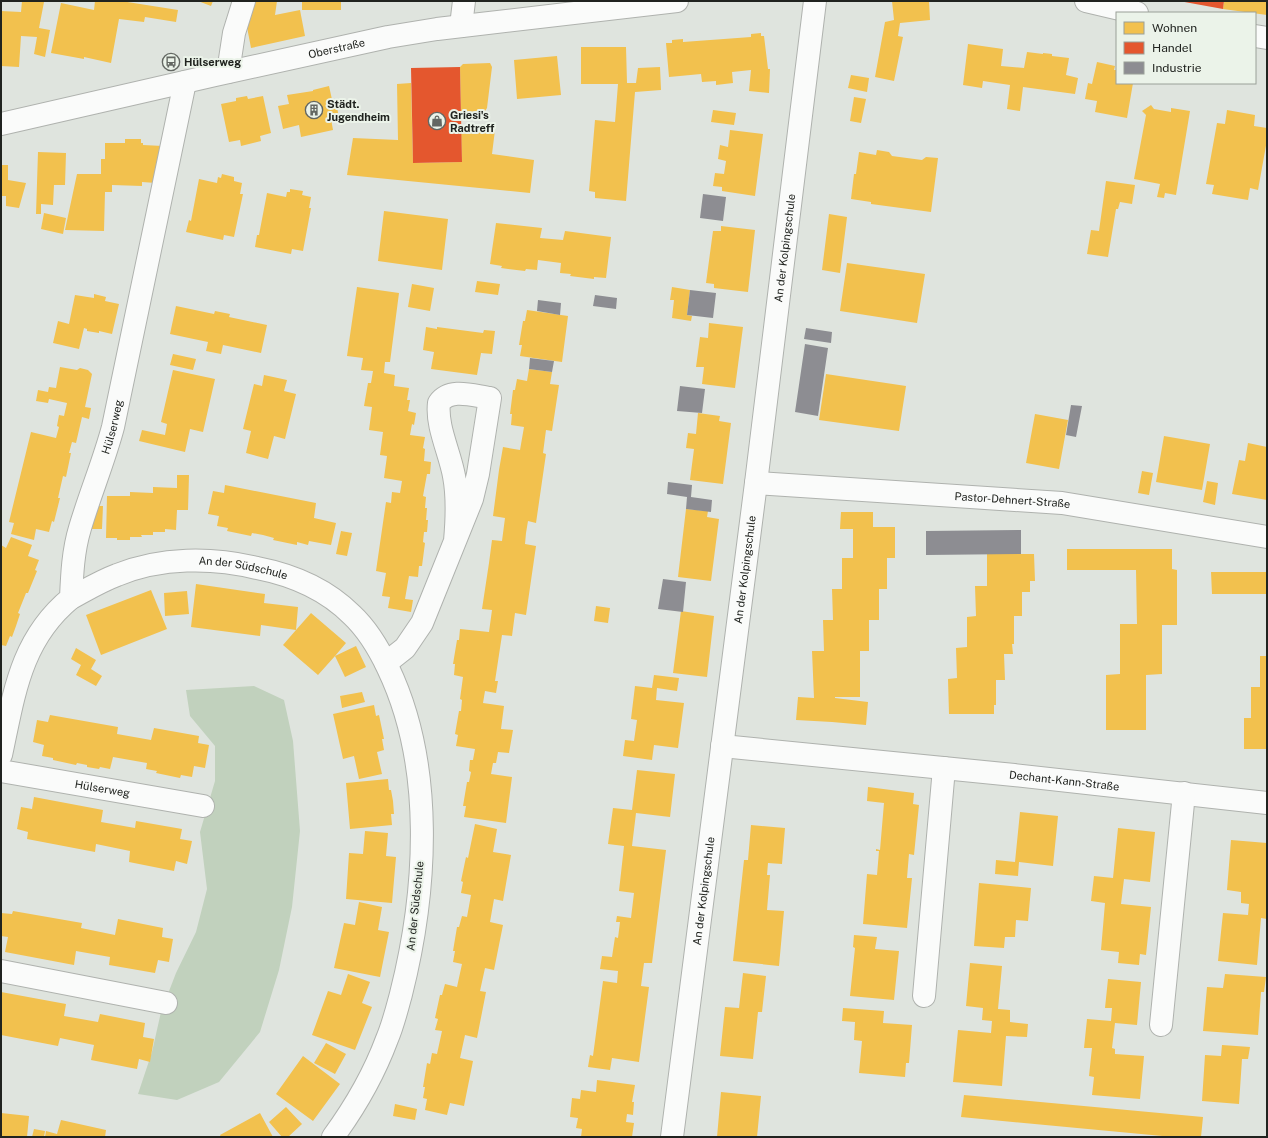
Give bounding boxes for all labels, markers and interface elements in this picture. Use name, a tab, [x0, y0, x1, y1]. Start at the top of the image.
legend	[1116, 12, 1256, 84]
text: Wohnen	[1152, 21, 1197, 35]
street label: Oberstraße	[307, 36, 366, 60]
text: Handel	[1152, 41, 1193, 55]
bus stop icon: Hülserweg	[161, 52, 181, 72]
place label: Hülserweg	[184, 56, 241, 68]
text: Industrie	[1152, 61, 1202, 75]
place label: Städt. Jugendheim	[327, 98, 390, 123]
building icon: Städt. Jugendheim	[304, 100, 324, 120]
place label: Griesi's Radtreff	[450, 109, 495, 134]
shop icon: Griesi's Radtreff	[427, 111, 447, 131]
street label: An der Kolpingschule	[772, 193, 797, 303]
street label: Hülserweg	[99, 398, 125, 456]
street label: Pastor-Dehnert-Straße	[954, 490, 1071, 510]
street label: An der Kolpingschule	[732, 515, 758, 625]
street label: An der Südschule	[198, 554, 289, 582]
street label: Dechant-Kann-Straße	[1008, 769, 1120, 793]
street label: Hülserweg	[74, 778, 131, 799]
street label: An der Kolpingschule	[691, 836, 717, 946]
street label: An der Südschule	[404, 860, 426, 952]

